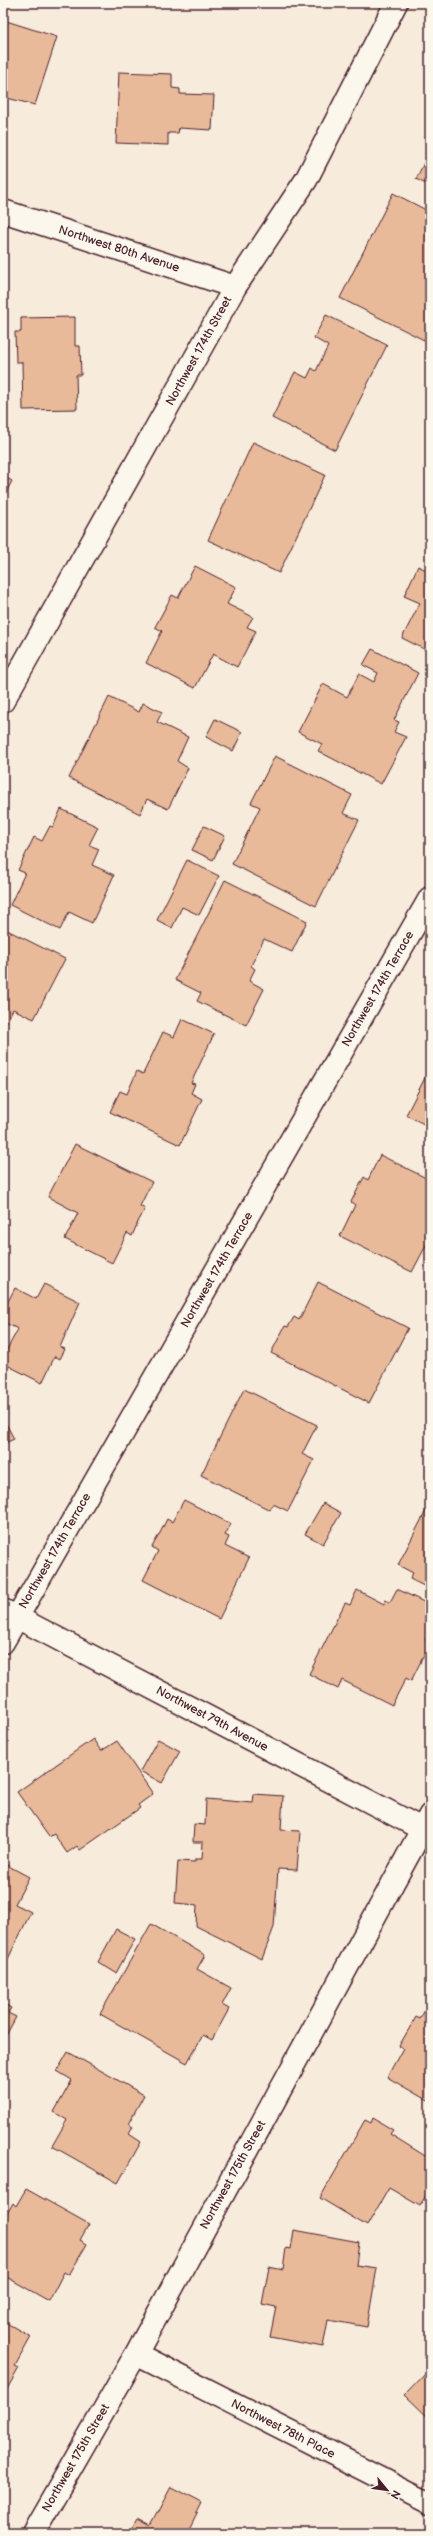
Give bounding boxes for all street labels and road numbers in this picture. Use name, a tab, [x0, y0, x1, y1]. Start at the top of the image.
street label: Northwest 80th Avenue	[57, 222, 181, 276]
street label: Northwest 174th Street	[163, 293, 235, 408]
street label: Northwest 174th Terrace	[339, 928, 417, 1050]
street label: Northwest 174th Terrace	[178, 1209, 256, 1331]
street label: Northwest 174th Terrace	[16, 1490, 94, 1612]
street label: Northwest 79th Avenue	[153, 1683, 271, 1755]
street label: Northwest 175th Street	[197, 2118, 269, 2232]
street label: Northwest 78th Place	[228, 2396, 338, 2462]
street label: Northwest 175th Street	[39, 2401, 113, 2515]

